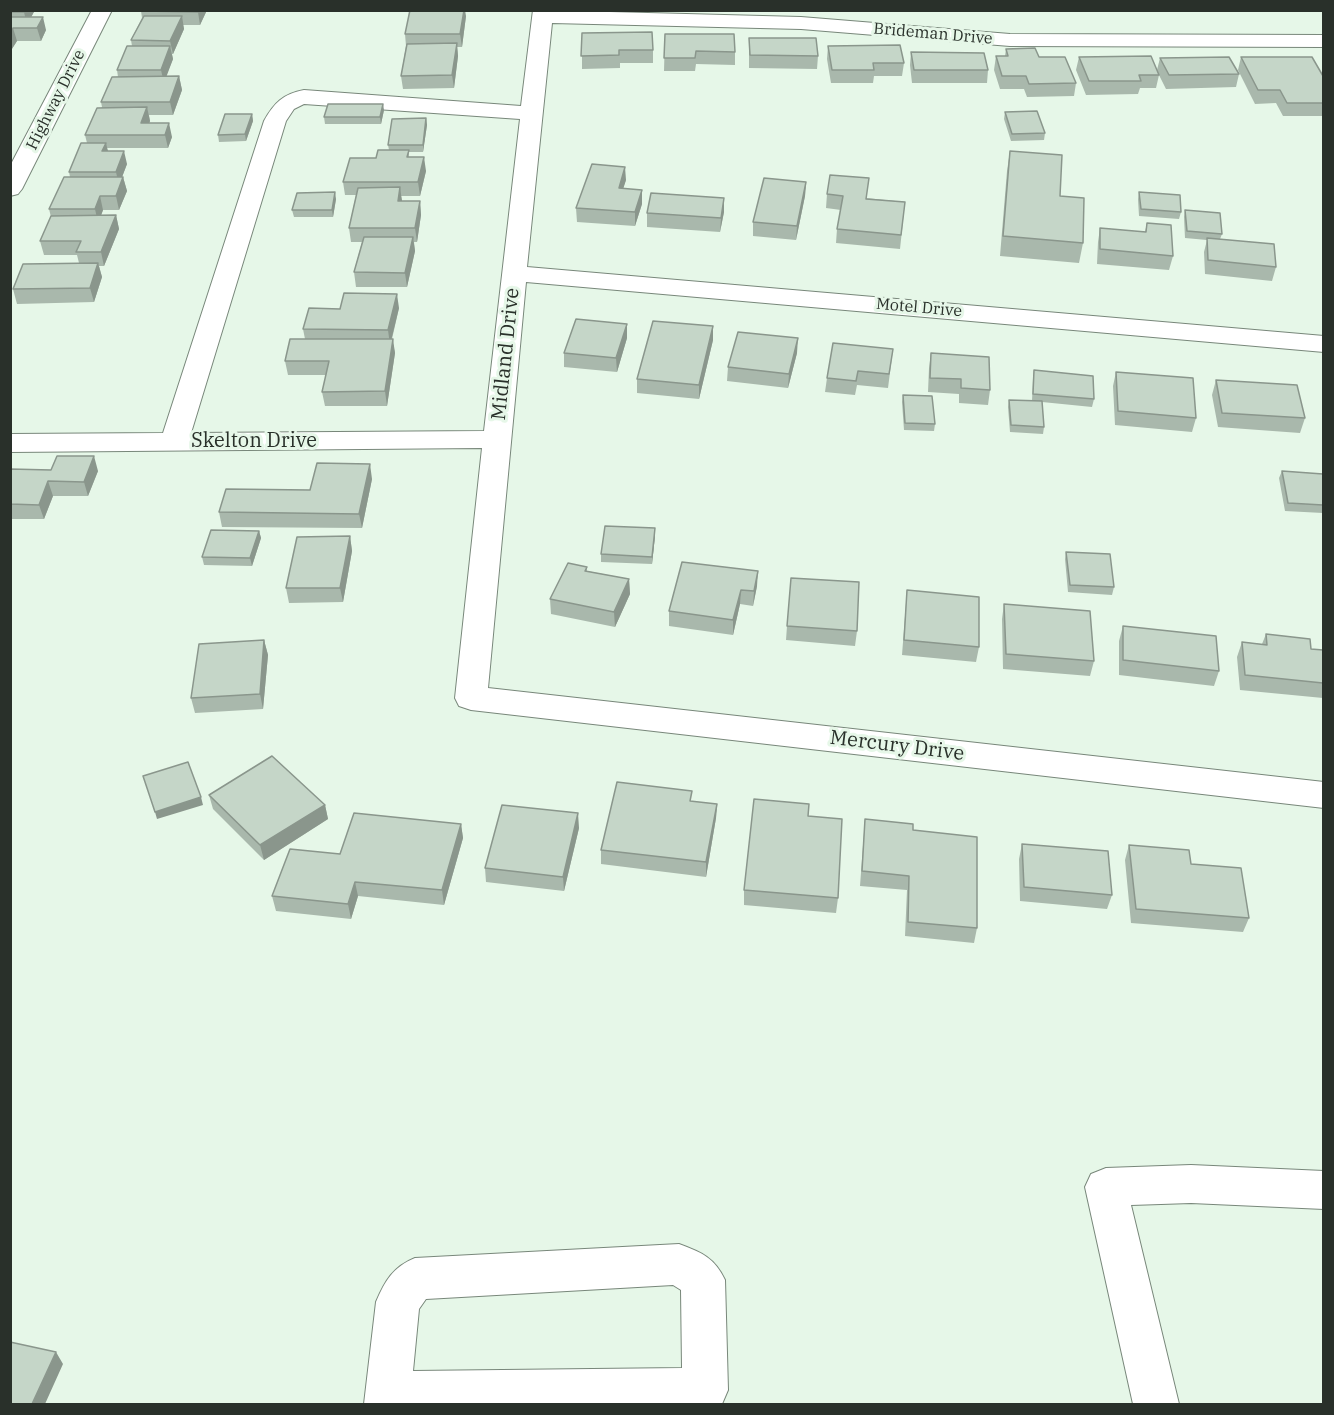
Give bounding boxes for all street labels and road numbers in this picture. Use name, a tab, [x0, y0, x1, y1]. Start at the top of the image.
street label: Brideman Drive	[873, 19, 993, 49]
street label: Highway Drive	[23, 47, 89, 153]
street label: Midland Drive	[487, 287, 525, 421]
street label: Motel Drive	[875, 295, 963, 321]
street label: Skelton Drive	[191, 429, 317, 453]
street label: Mercury Drive	[829, 726, 965, 766]

